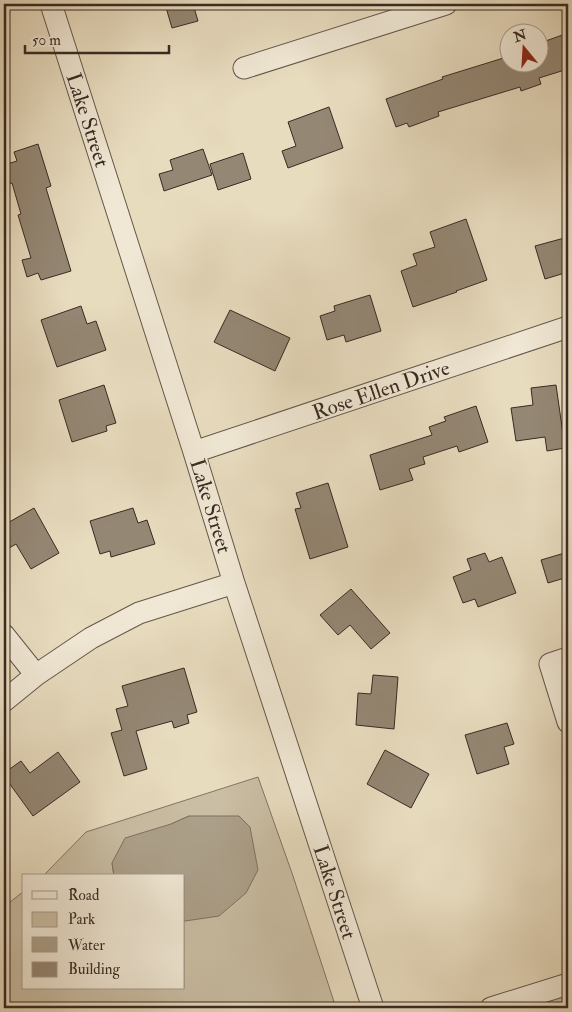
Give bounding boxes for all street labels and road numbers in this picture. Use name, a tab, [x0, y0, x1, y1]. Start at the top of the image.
street label: Lake Street	[60, 70, 115, 171]
street label: Rose Ellen Drive	[309, 354, 453, 427]
street label: Lake Street	[183, 456, 238, 557]
street label: Lake Street	[307, 842, 362, 943]

